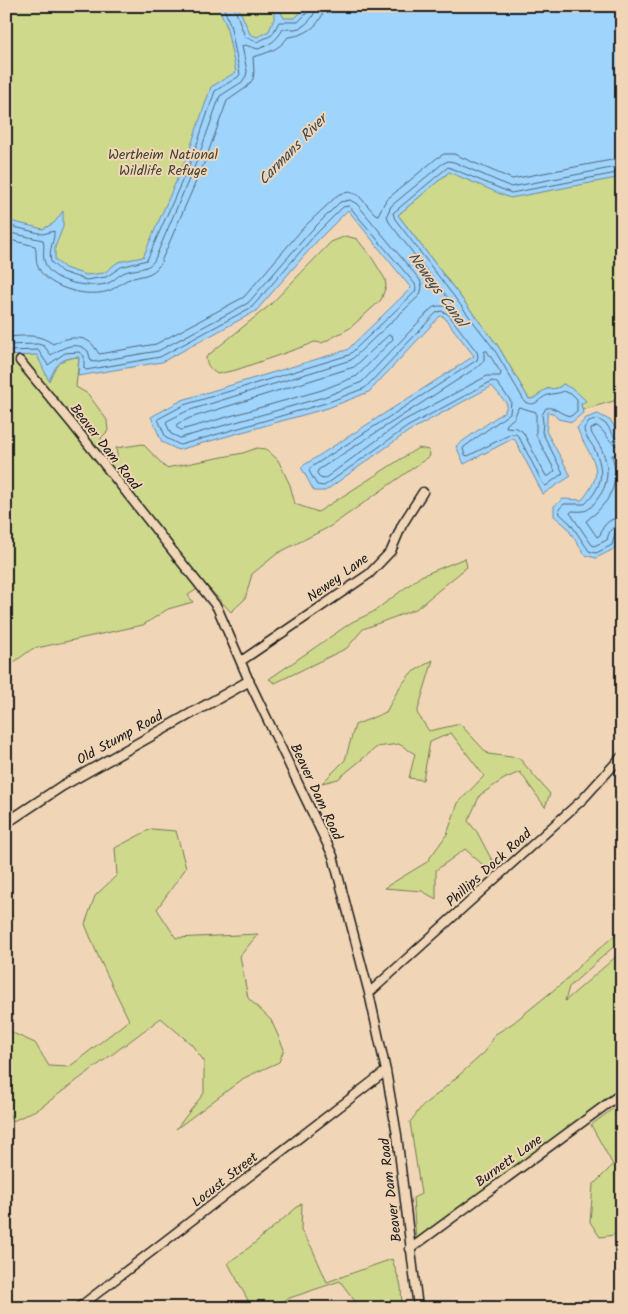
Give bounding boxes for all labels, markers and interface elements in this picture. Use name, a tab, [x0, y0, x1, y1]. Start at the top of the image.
water label: Carmans River	[253, 107, 335, 191]
park label: Wertheim National Wildlife Refuge	[108, 144, 218, 182]
water label: Neweys Canal	[401, 247, 474, 335]
street label: Beaver Dam Road	[64, 399, 147, 496]
street label: Newey Lane	[303, 548, 374, 608]
street label: Old Stump Road	[73, 705, 168, 771]
street label: Beaver Dam Road	[284, 740, 349, 845]
street label: Phillips Dock Road	[441, 823, 538, 913]
street label: Burnett Lane	[471, 1129, 548, 1193]
street label: Beaver Dam Road	[374, 1136, 408, 1243]
street label: Locust Street	[187, 1147, 264, 1213]

